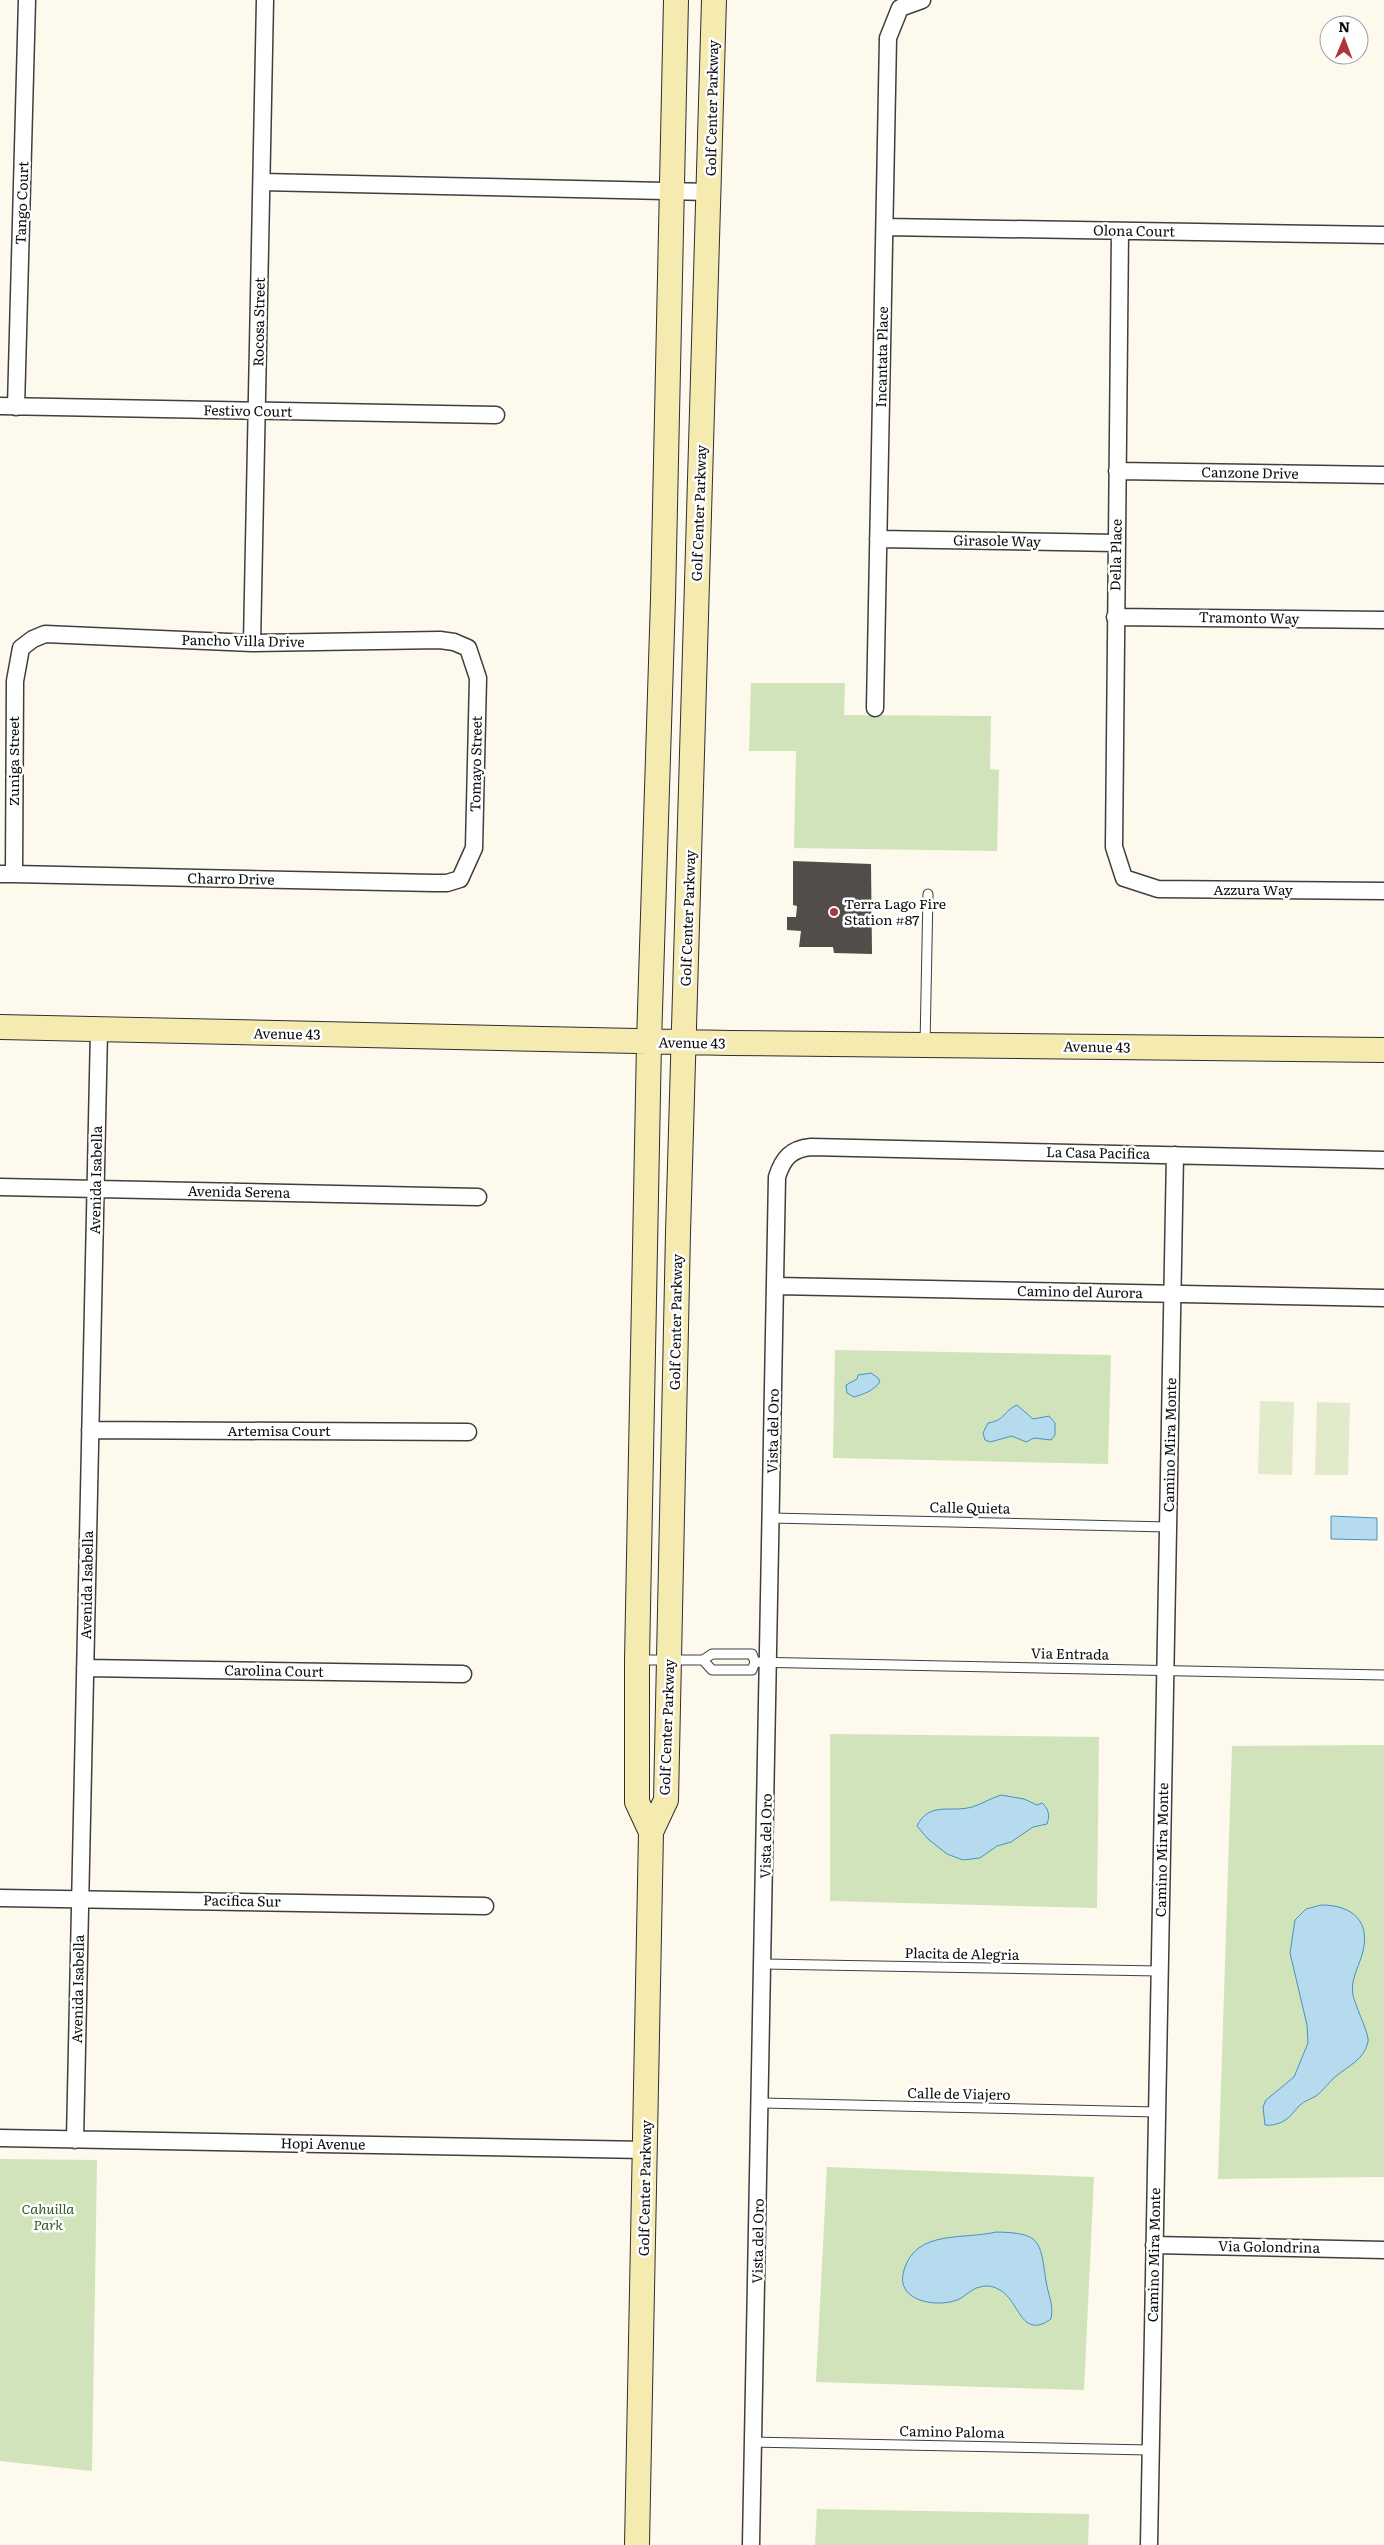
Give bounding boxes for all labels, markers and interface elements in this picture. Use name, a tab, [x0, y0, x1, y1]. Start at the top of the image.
north arrow	[1319, 15, 1369, 65]
text: N	[1338, 16, 1351, 36]
street label: Golf Center Parkway	[700, 39, 722, 176]
street label: Tango Court	[10, 160, 32, 245]
street label: Olona Court	[1093, 219, 1175, 241]
street label: Rocosa Street	[247, 277, 269, 367]
street label: Incantata Place	[870, 306, 892, 408]
street label: Festivo Court	[203, 399, 293, 421]
street label: Golf Center Parkway	[686, 443, 710, 582]
street label: Canzone Drive	[1201, 461, 1299, 483]
street label: Della Place	[1104, 519, 1126, 591]
street label: Girasole Way	[953, 529, 1042, 551]
street label: Tramonto Way	[1198, 606, 1301, 628]
street label: Pancho Villa Drive	[181, 629, 305, 651]
street label: Tomayo Street	[464, 715, 486, 812]
street label: Zuniga Street	[3, 716, 23, 806]
street label: Golf Center Parkway	[675, 848, 699, 987]
street label: Charro Drive	[187, 867, 275, 889]
street label: Azzura Way	[1213, 879, 1294, 899]
place label: Terra Lago Fire Station #87	[844, 893, 946, 929]
marker: Terra Lago Fire Station #87	[828, 906, 840, 918]
street label: Avenue 43	[253, 1022, 321, 1044]
street label: Avenue 43	[658, 1031, 726, 1053]
street label: Avenue 43	[1063, 1035, 1131, 1057]
street label: Avenida Isabella	[84, 1125, 106, 1234]
street label: La Casa Pacifica	[1046, 1141, 1151, 1163]
street label: Avenida Serena	[187, 1180, 291, 1202]
street label: Golf Center Parkway	[664, 1253, 686, 1390]
street label: Camino del Aurora	[1017, 1280, 1144, 1302]
street label: Camino Mira Monte	[1158, 1378, 1180, 1512]
street label: Vista del Oro	[761, 1388, 783, 1474]
street label: Artemisa Court	[227, 1420, 331, 1440]
street label: Calle Quieta	[929, 1496, 1011, 1518]
street label: Avenida Isabella	[75, 1530, 97, 1639]
street label: Via Entrada	[1031, 1642, 1110, 1664]
street label: Golf Center Parkway	[654, 1657, 678, 1796]
street label: Carolina Court	[224, 1659, 324, 1681]
street label: Camino Mira Monte	[1150, 1783, 1172, 1917]
street label: Vista del Oro	[754, 1793, 776, 1879]
street label: Pacifica Sur	[203, 1889, 281, 1911]
street label: Avenida Isabella	[66, 1934, 88, 2043]
street label: Placita de Alegria	[904, 1942, 1020, 1964]
street label: Calle de Viajero	[907, 2082, 1011, 2104]
street label: Golf Center Parkway	[633, 2119, 655, 2256]
street label: Hopi Avenue	[280, 2132, 366, 2154]
street label: Camino Mira Monte	[1142, 2188, 1164, 2322]
park label: Cahuilla Park	[22, 2198, 74, 2234]
street label: Vista del Oro	[746, 2198, 768, 2284]
street label: Via Golondrina	[1218, 2235, 1321, 2257]
street label: Camino Paloma	[899, 2420, 1005, 2442]

